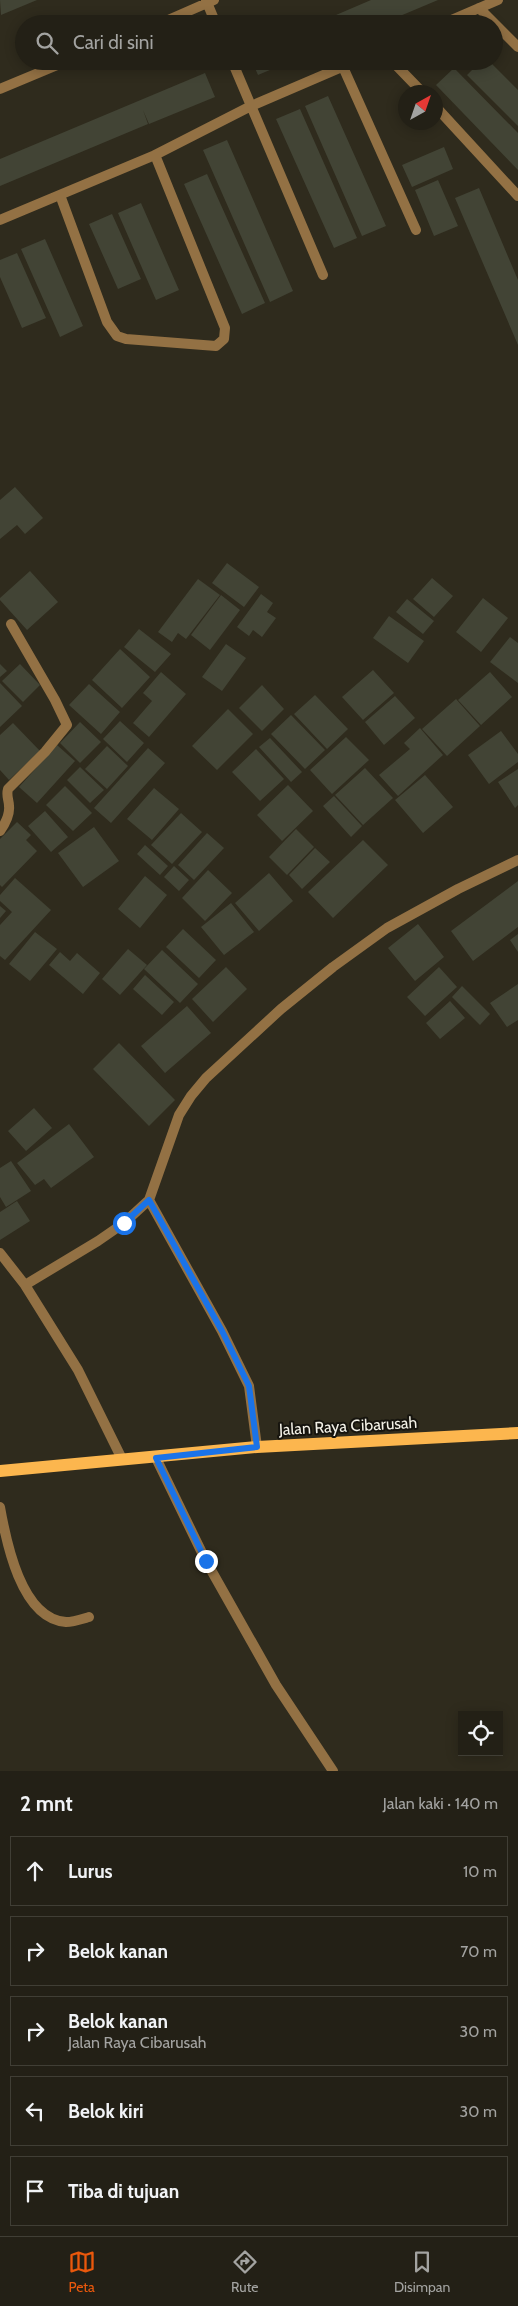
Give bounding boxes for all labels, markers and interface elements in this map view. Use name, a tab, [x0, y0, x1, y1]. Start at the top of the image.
search box	[15, 15, 503, 70]
icon: search	[33, 29, 61, 57]
text: Cari di sini	[73, 31, 154, 54]
north arrow	[398, 85, 443, 130]
route start	[113, 1212, 136, 1235]
street label: Jalan Raya Cibarusah	[277, 1413, 418, 1439]
route end	[195, 1550, 218, 1573]
map controls	[458, 1711, 503, 1756]
button: locate	[458, 1711, 503, 1756]
text: 2 mnt	[20, 1791, 73, 1816]
text: Jalan kaki · 140 m	[383, 1794, 498, 1813]
icon: ahead	[21, 1857, 49, 1885]
text: Lurus	[68, 1860, 113, 1883]
text: 10 m	[463, 1862, 497, 1881]
icon: right	[21, 1937, 49, 1965]
text: Belok kanan	[68, 1940, 168, 1963]
text: 70 m	[460, 1942, 497, 1961]
text: Belok kanan	[68, 2010, 168, 2033]
icon: right	[21, 2017, 49, 2045]
text: 30 m	[460, 2022, 497, 2041]
text: Jalan Raya Cibarusah	[68, 2033, 207, 2052]
icon: left	[21, 2097, 49, 2125]
text: Belok kiri	[68, 2100, 144, 2123]
text: 30 m	[460, 2102, 497, 2121]
icon: arrive	[21, 2177, 49, 2205]
text: Tiba di tujuan	[68, 2180, 179, 2203]
tab: Peta	[68, 2248, 96, 2296]
tab: Rute	[231, 2248, 259, 2296]
tab: Disimpan	[394, 2248, 450, 2296]

